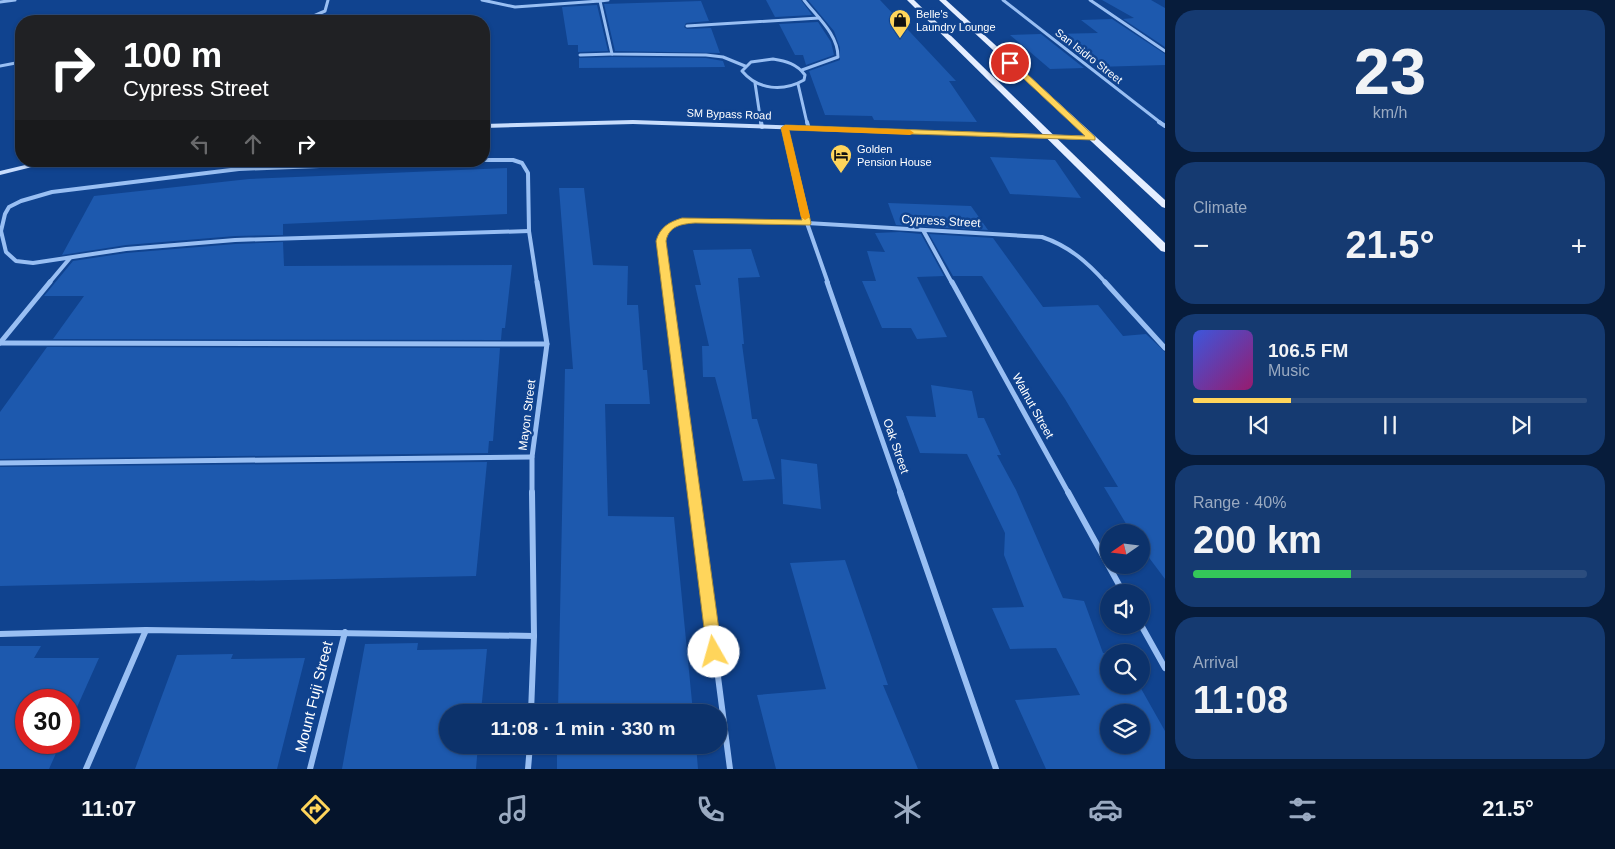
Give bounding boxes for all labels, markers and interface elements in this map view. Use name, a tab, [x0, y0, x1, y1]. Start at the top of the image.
shop icon: Belle's Laundry Lounge	[888, 8, 912, 39]
place label: Belle's Laundry Lounge	[916, 8, 996, 33]
street label: San Isidro Street	[1053, 26, 1125, 86]
icon: right	[40, 35, 105, 100]
text: 100 m	[123, 35, 222, 74]
text: 23	[1354, 35, 1426, 108]
pin	[989, 42, 1031, 84]
icon: arrive	[996, 49, 1024, 77]
text: Cypress Street	[123, 76, 269, 101]
text: km/h	[1373, 104, 1407, 121]
street label: SM Bypass Road	[686, 107, 772, 121]
icon: left	[186, 130, 214, 158]
icon: ahead	[239, 130, 267, 158]
icon: right	[292, 130, 320, 158]
hotel icon: Golden Pension House	[829, 143, 853, 174]
place label: Golden Pension House	[857, 143, 932, 168]
text: Climate	[1193, 199, 1247, 216]
street label: Cypress Street	[901, 212, 982, 230]
text: 21.5°	[1345, 224, 1435, 266]
text: −	[1193, 230, 1209, 261]
text: +	[1571, 230, 1587, 261]
text: 106.5 FM	[1268, 340, 1348, 361]
text: Music	[1268, 362, 1310, 379]
street label: Walnut Street	[1009, 371, 1057, 442]
street label: Mayon Street	[516, 378, 538, 451]
icon: previous	[1245, 411, 1273, 439]
icon: pause	[1376, 411, 1404, 439]
icon: next	[1507, 411, 1535, 439]
street label: Oak Street	[880, 417, 912, 476]
text: Range · 40%	[1193, 494, 1286, 511]
text: 200 km	[1193, 519, 1322, 561]
north arrow	[1100, 524, 1150, 574]
map controls	[1100, 524, 1150, 754]
button: sound	[1100, 584, 1150, 634]
position arrow	[687, 625, 739, 677]
street label: Mount Fuji Street	[291, 639, 336, 754]
button: search	[1100, 644, 1150, 694]
text: Arrival	[1193, 654, 1238, 671]
text: 11:08	[1193, 679, 1288, 721]
speed limit sign: 30	[15, 689, 80, 754]
button: layers	[1100, 704, 1150, 754]
text: 11:08 · 1 min · 330 m	[491, 718, 675, 739]
icon: directions	[298, 792, 333, 827]
icon: music	[496, 792, 531, 827]
icon: phone	[693, 792, 728, 827]
icon: climate	[890, 792, 925, 827]
icon: car	[1088, 792, 1123, 827]
icon: filters	[1285, 792, 1320, 827]
text: 11:07	[81, 796, 136, 821]
text: 21.5°	[1482, 796, 1534, 821]

